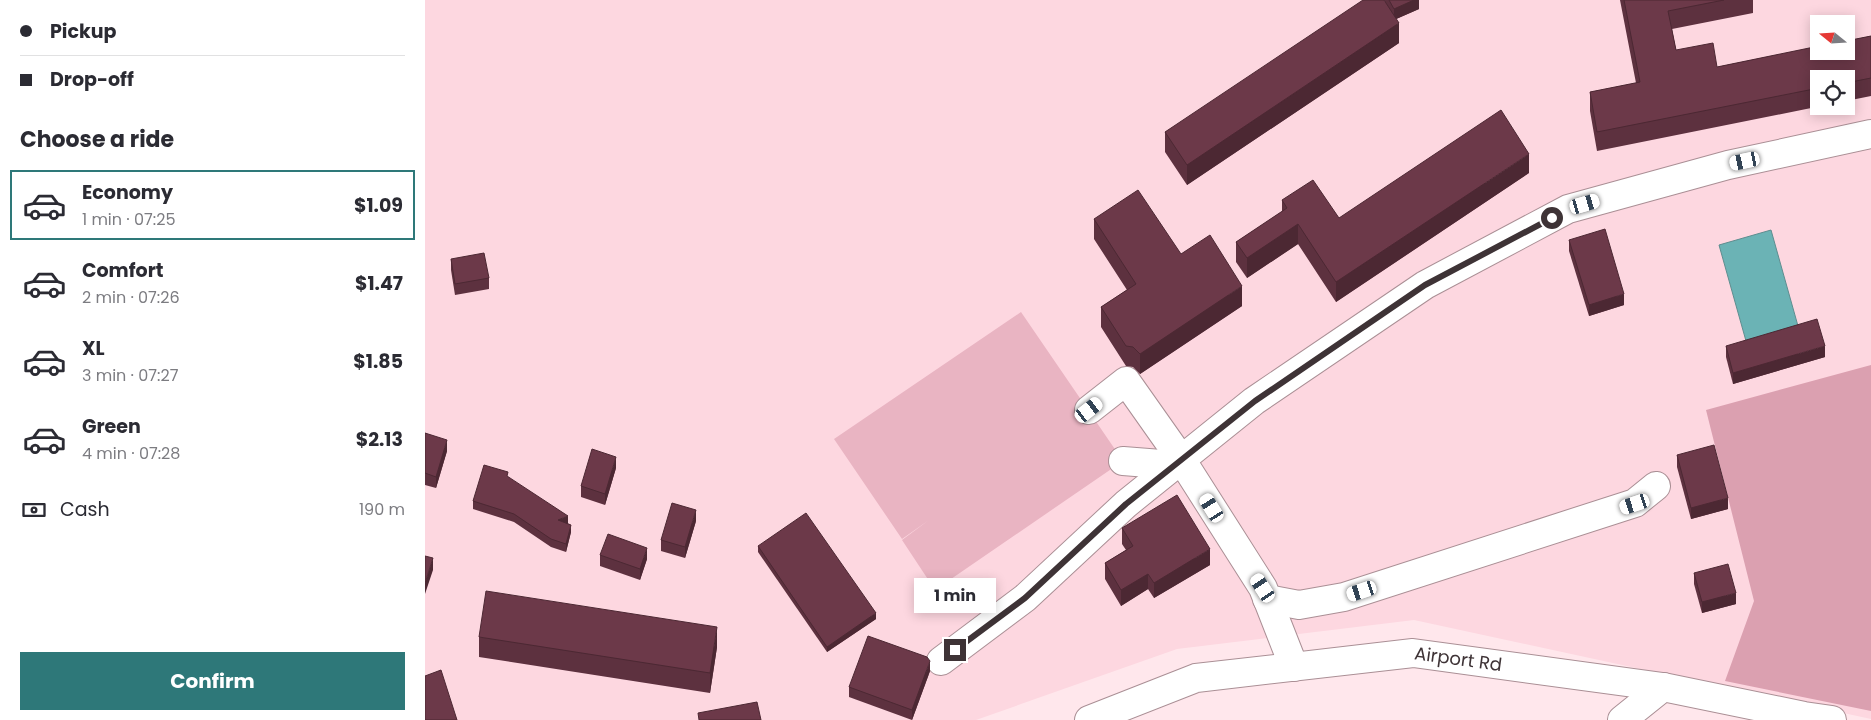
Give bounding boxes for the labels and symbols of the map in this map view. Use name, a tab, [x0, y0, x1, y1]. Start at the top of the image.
north arrow	[1810, 15, 1855, 60]
car	[1728, 151, 1761, 171]
car	[1568, 193, 1601, 215]
route start	[1541, 207, 1563, 229]
car	[1072, 395, 1105, 425]
car	[1197, 491, 1226, 525]
car	[1618, 492, 1651, 516]
car	[1248, 571, 1277, 605]
callout: 1 min	[914, 578, 996, 612]
car	[1345, 579, 1378, 603]
route end	[944, 639, 966, 661]
street label: Airport Rd	[1413, 640, 1504, 677]

